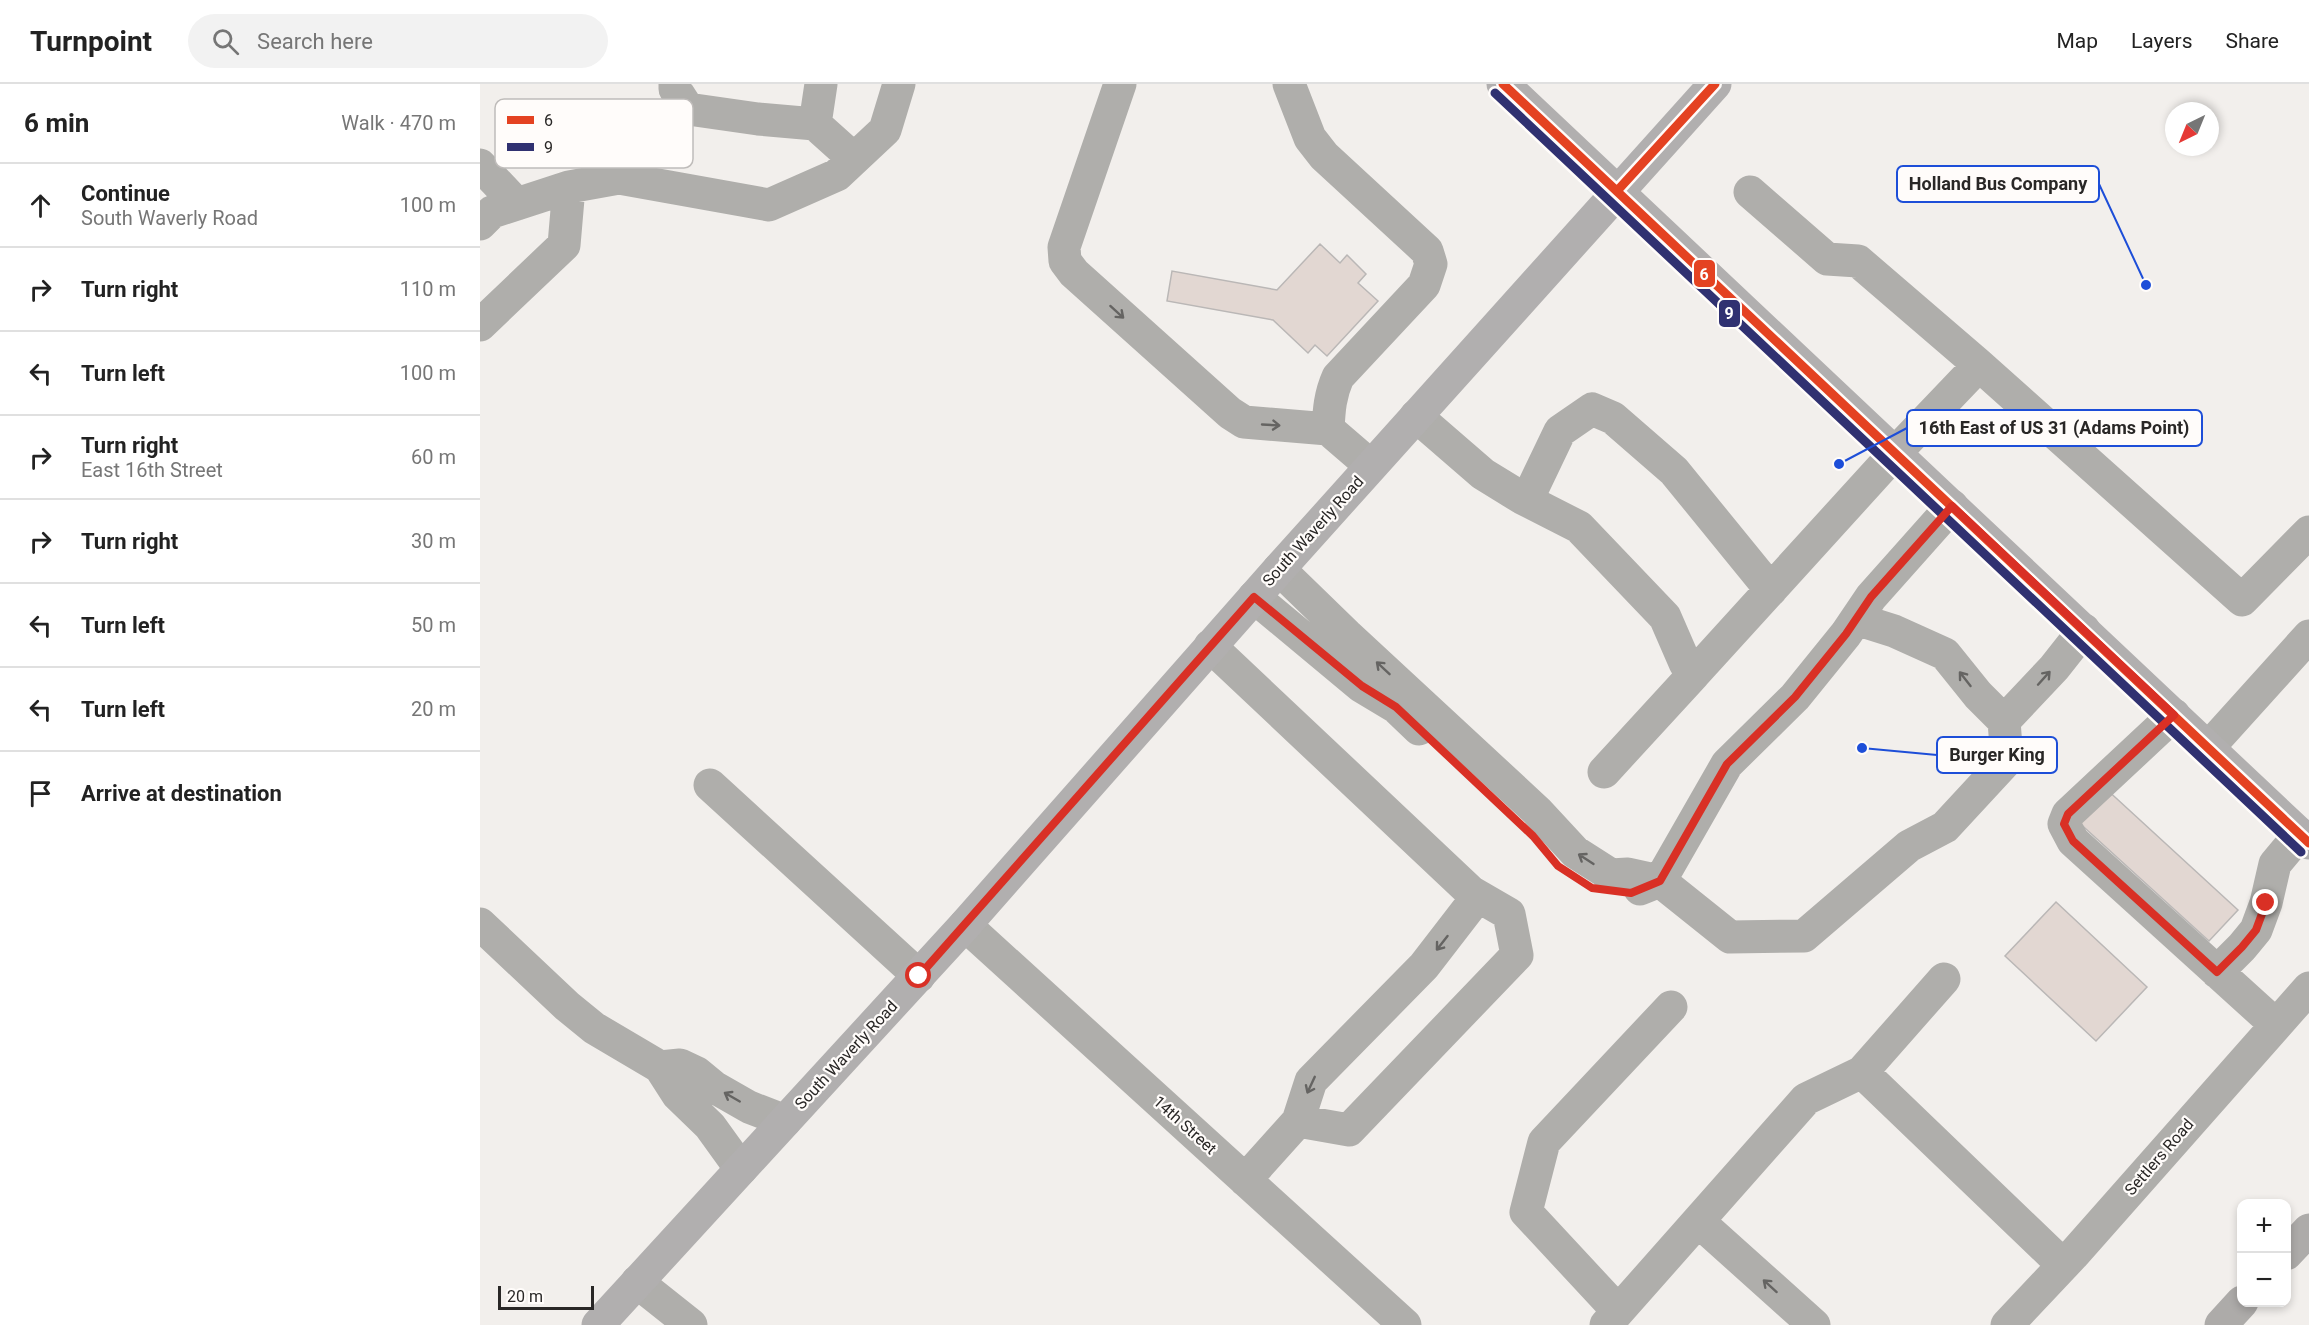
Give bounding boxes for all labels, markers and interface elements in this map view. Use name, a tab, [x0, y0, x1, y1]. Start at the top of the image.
search box	[188, 14, 608, 68]
text: Turnpoint	[30, 25, 152, 58]
icon: search	[209, 25, 242, 58]
text: Search here	[257, 29, 373, 54]
text: Map	[2056, 29, 2098, 53]
text: Layers	[2131, 29, 2192, 53]
text: Share	[2225, 29, 2279, 53]
legend	[495, 99, 693, 168]
north arrow	[2165, 102, 2219, 156]
text: 6 min	[24, 108, 89, 138]
text: Walk · 470 m	[341, 111, 456, 135]
text: 6	[544, 111, 553, 130]
text: 9	[544, 138, 553, 157]
callout: Holland Bus Company	[1897, 166, 2099, 202]
text: Holland Bus Company	[1909, 173, 2088, 194]
text: Continue	[81, 181, 170, 206]
icon: ahead	[24, 189, 57, 222]
text: 100 m	[400, 193, 456, 217]
text: South Waverly Road	[81, 206, 258, 230]
line badge: 6	[1693, 259, 1716, 288]
text: 6	[1699, 265, 1709, 284]
icon: right	[24, 273, 57, 306]
text: Turn right	[81, 277, 178, 302]
text: 110 m	[400, 277, 456, 301]
line badge: 9	[1718, 299, 1741, 328]
text: 9	[1724, 304, 1734, 323]
one-way arrow	[1109, 305, 1124, 319]
icon: left	[24, 357, 57, 390]
text: Turn left	[81, 361, 165, 386]
text: 100 m	[400, 361, 456, 385]
callout: 16th East of US 31 (Adams Point)	[1907, 410, 2202, 446]
text: 16th East of US 31 (Adams Point)	[1919, 417, 2189, 439]
one-way arrow	[1260, 419, 1280, 430]
text: Turn right	[81, 433, 178, 458]
icon: right	[24, 441, 57, 474]
text: 60 m	[411, 445, 456, 469]
text: East 16th Street	[81, 458, 223, 482]
street label: South Waverly Road	[1259, 472, 1367, 590]
icon: right	[24, 525, 57, 558]
text: Turn right	[81, 529, 178, 554]
text: 30 m	[411, 529, 456, 553]
icon: left	[24, 609, 57, 642]
text: Turn left	[81, 613, 165, 638]
text: 50 m	[411, 613, 456, 637]
one-way arrow	[1376, 661, 1391, 675]
one-way arrow	[1958, 671, 1971, 687]
one-way arrow	[2037, 671, 2051, 686]
icon: left	[24, 693, 57, 726]
text: Turn left	[81, 697, 165, 722]
text: 20 m	[411, 697, 456, 721]
callout: Burger King	[1937, 737, 2057, 773]
text: Burger King	[1949, 744, 2045, 765]
icon: arrive	[24, 777, 57, 810]
text: Arrive at destination	[81, 781, 282, 806]
one-way arrow	[1578, 853, 1595, 865]
route end	[2252, 889, 2278, 915]
one-way arrow	[1436, 934, 1449, 950]
route start	[905, 962, 931, 988]
street label: South Waverly Road	[791, 997, 901, 1113]
one-way arrow	[1304, 1076, 1316, 1094]
one-way arrow	[724, 1091, 741, 1103]
street label: 14th Street	[1150, 1092, 1220, 1158]
street label: Settlers Road	[2121, 1115, 2197, 1199]
map controls	[2237, 1199, 2291, 1307]
button: +	[2237, 1199, 2291, 1253]
button: −	[2237, 1253, 2291, 1307]
one-way arrow	[1763, 1279, 1778, 1293]
scale bar	[498, 1283, 594, 1310]
text: 20 m	[507, 1287, 543, 1306]

